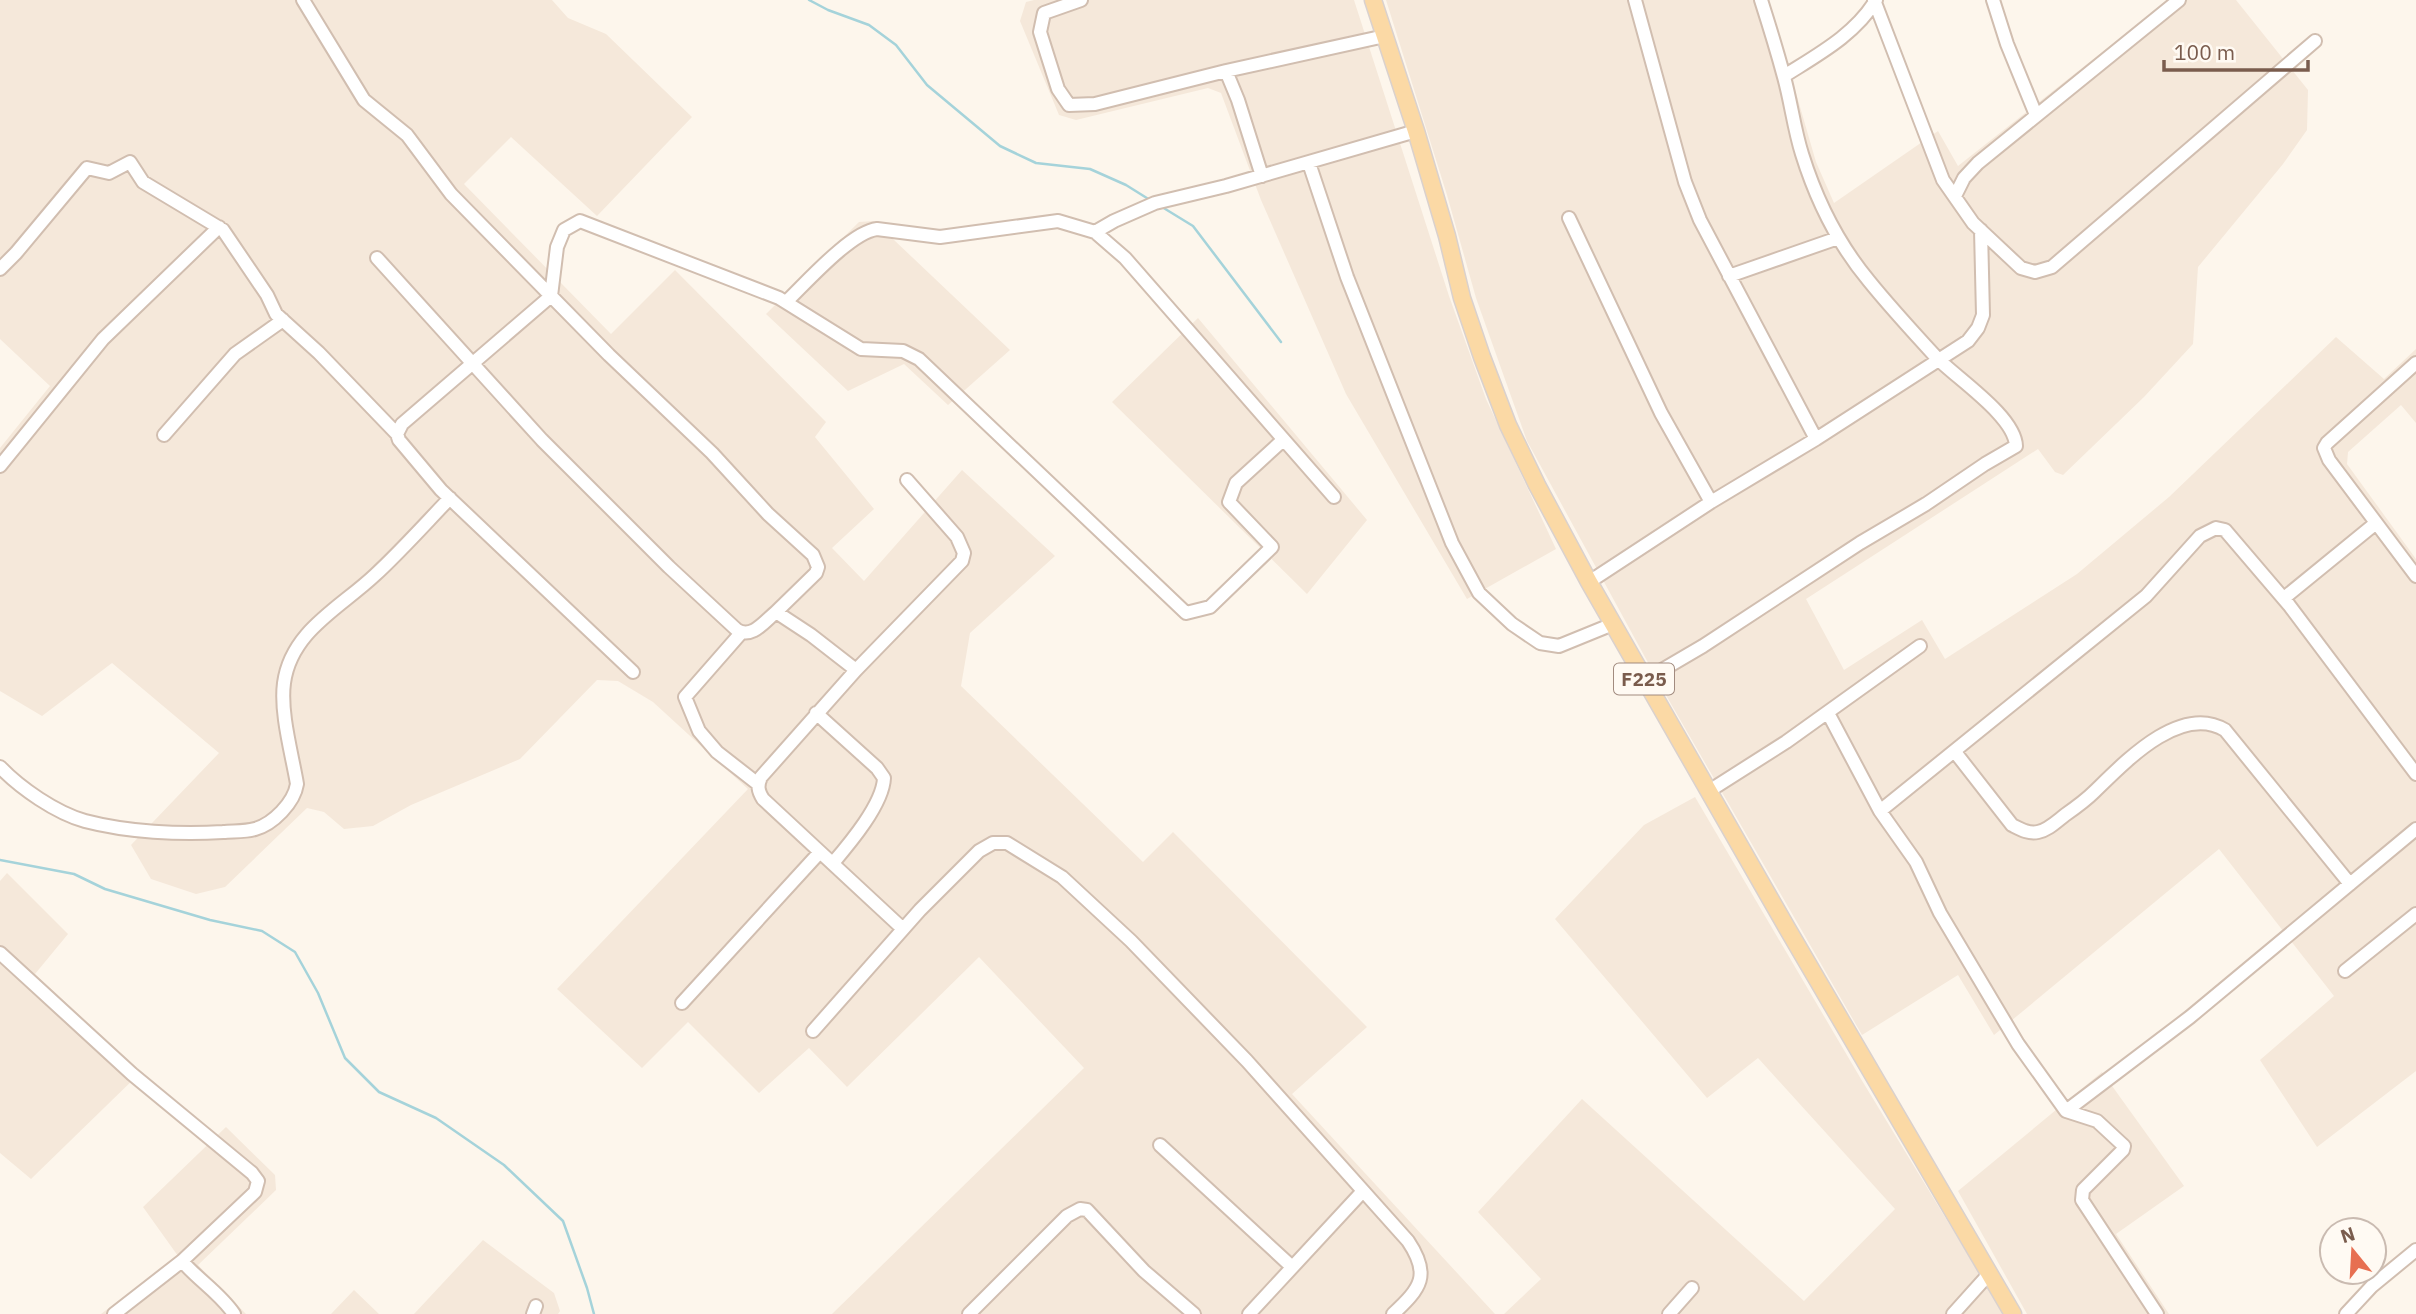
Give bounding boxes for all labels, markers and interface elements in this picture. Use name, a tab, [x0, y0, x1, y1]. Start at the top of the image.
scale bar	[2164, 28, 2308, 72]
text: 100 m	[2174, 38, 2235, 66]
road number: F225	[1614, 664, 1674, 694]
north arrow	[2318, 1216, 2388, 1286]
text: N	[2337, 1221, 2358, 1248]

